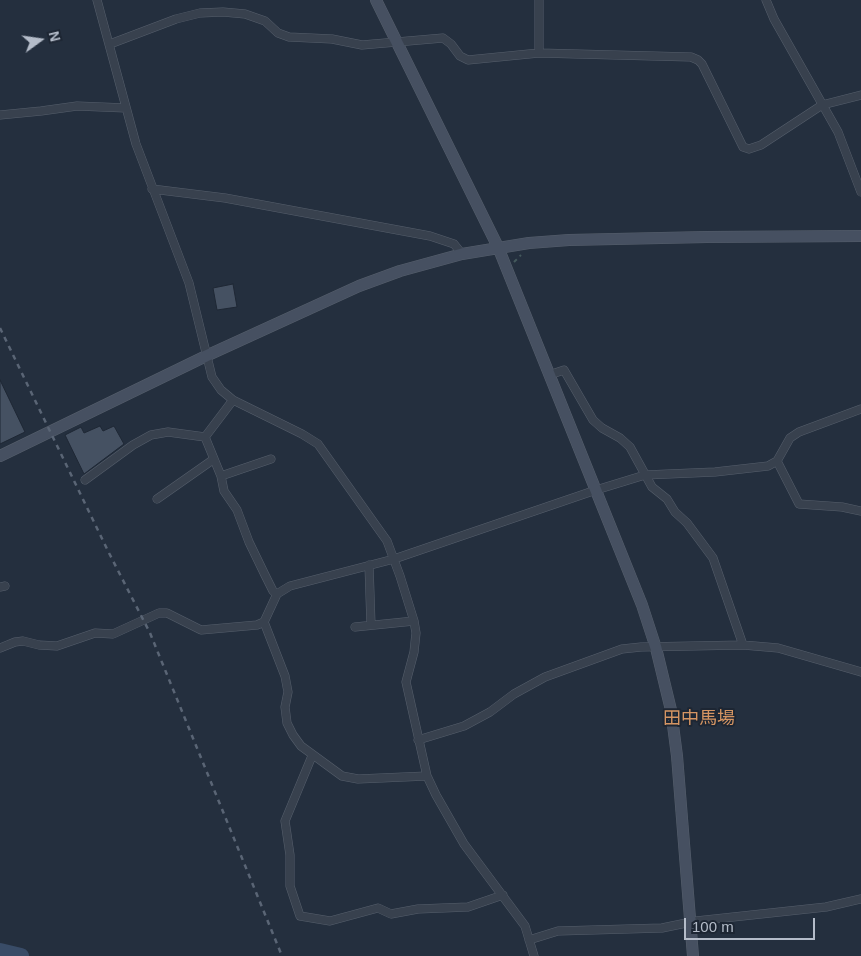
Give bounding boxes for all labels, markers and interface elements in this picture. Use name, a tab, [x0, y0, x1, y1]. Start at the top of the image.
north arrow	[15, 15, 65, 65]
text: N	[46, 30, 64, 43]
district label: 田中馬場	[663, 708, 735, 730]
scale bar	[686, 908, 817, 940]
text: 100 m	[692, 918, 734, 935]

